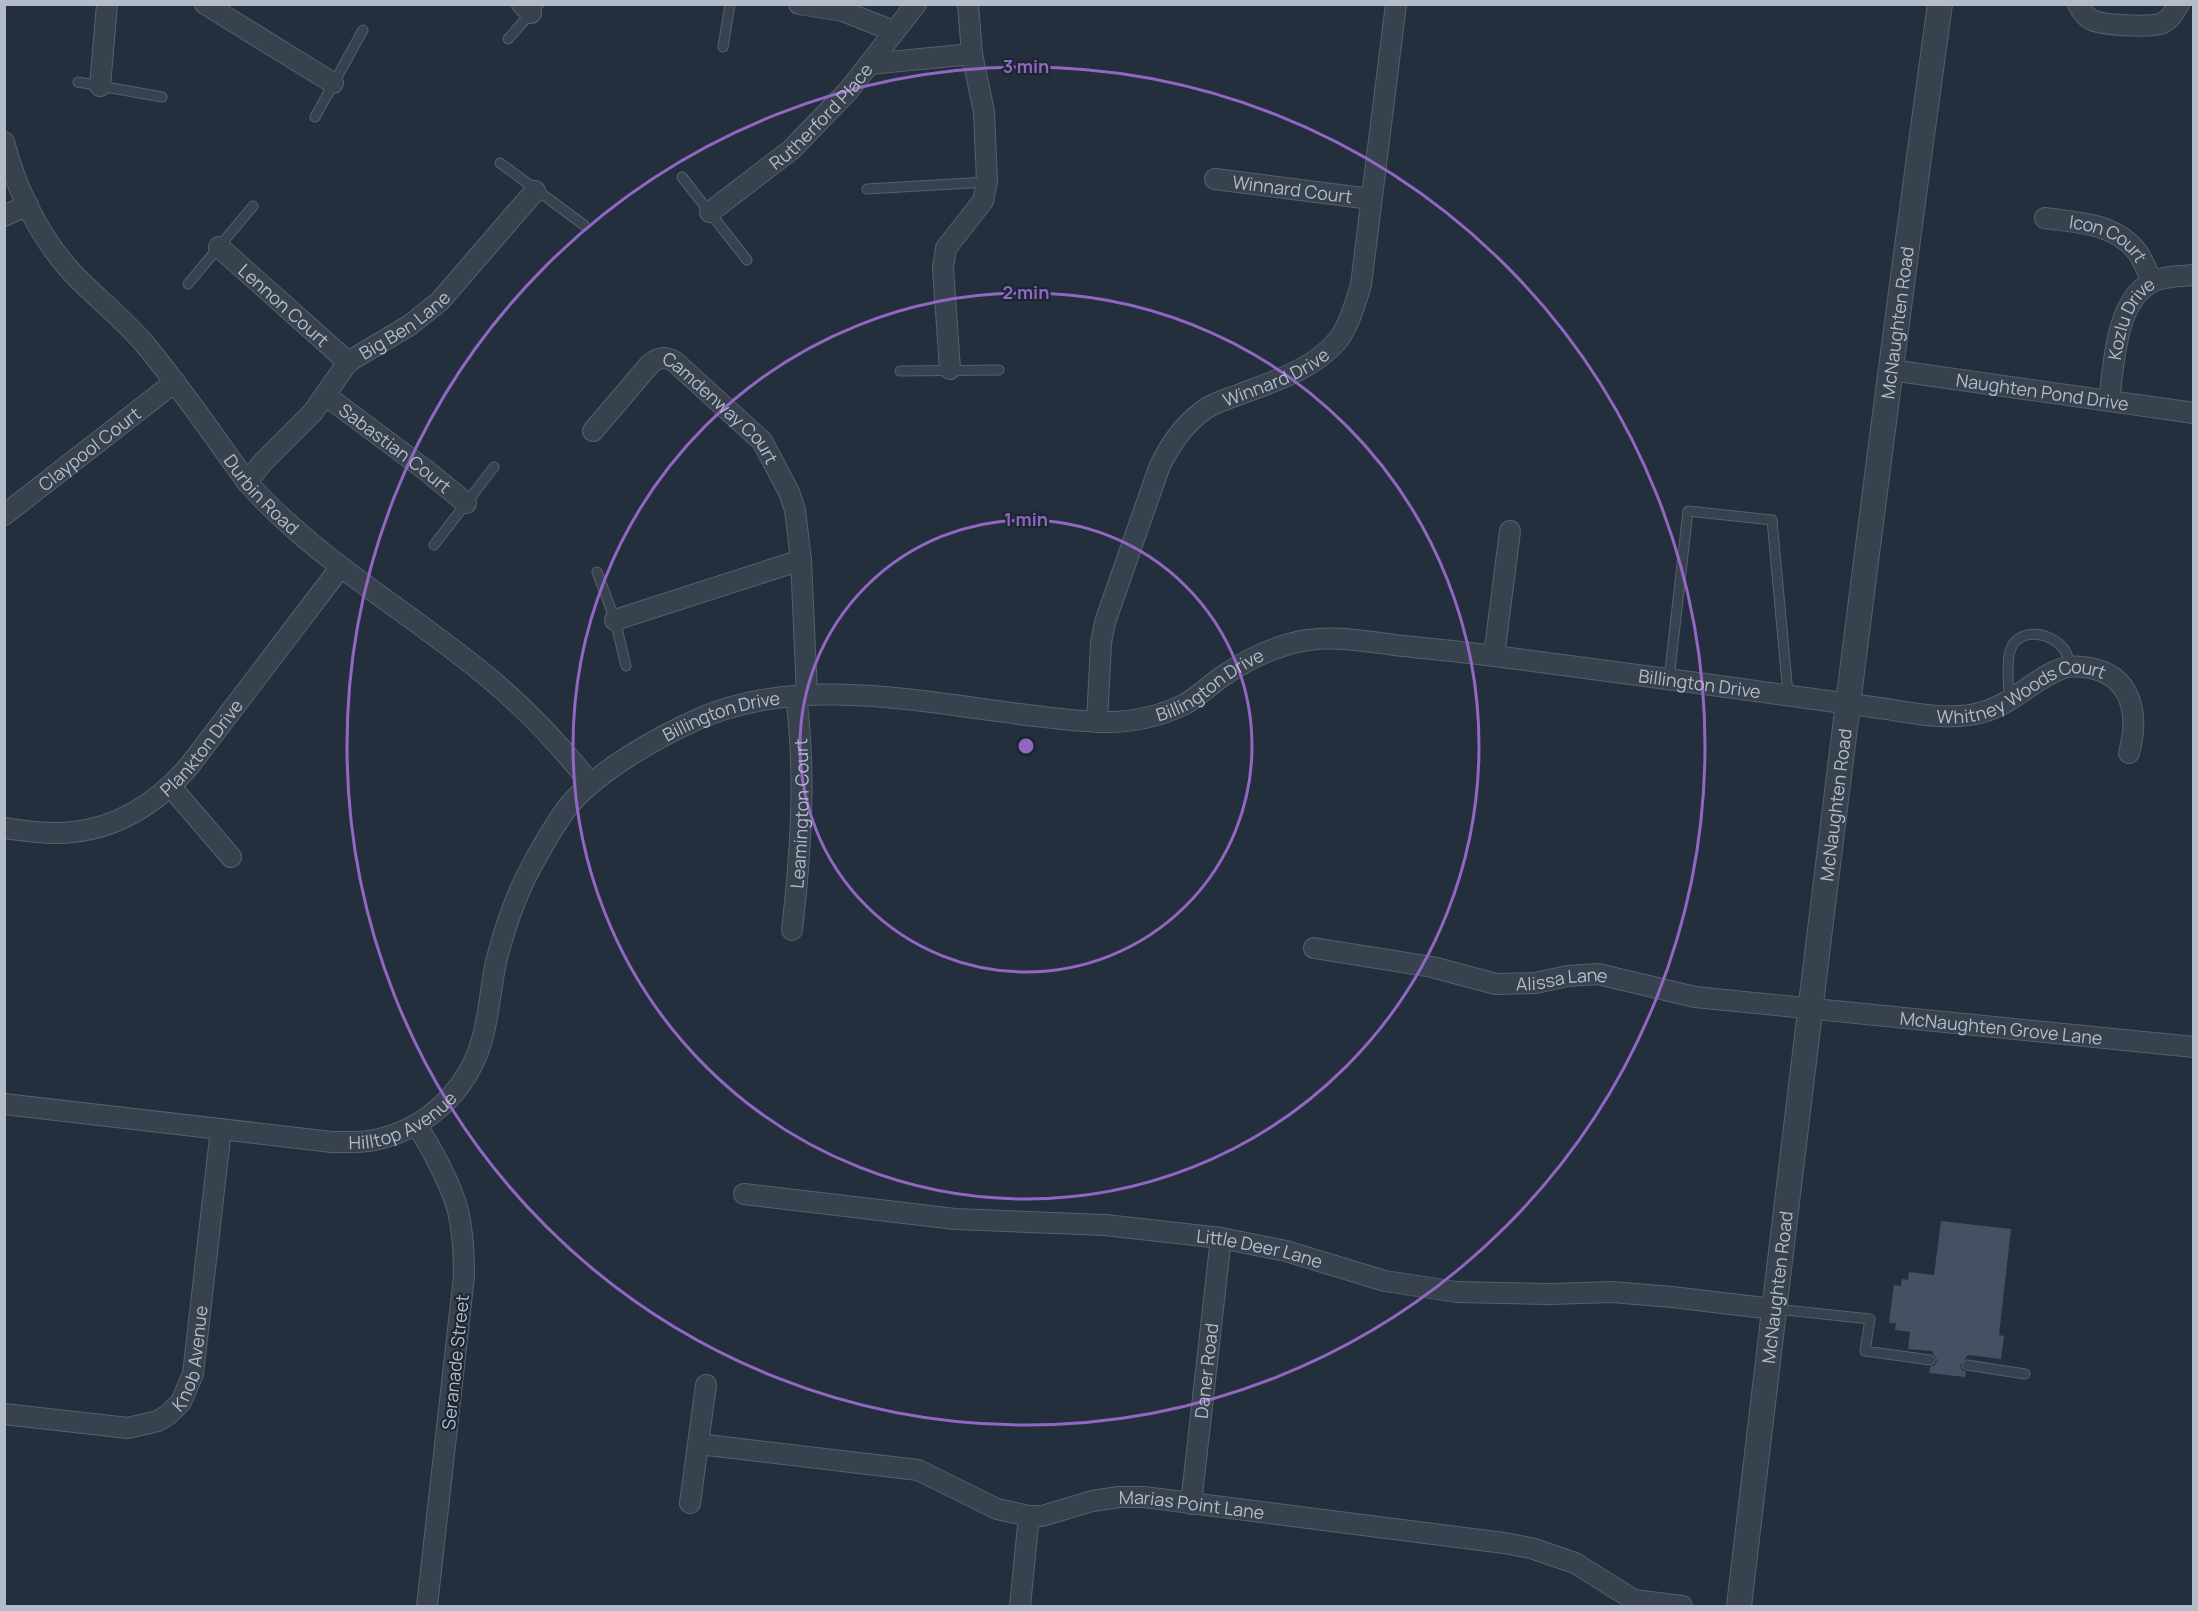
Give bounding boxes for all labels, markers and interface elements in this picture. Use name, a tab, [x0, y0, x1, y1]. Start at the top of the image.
text: 3 min	[1003, 54, 1049, 78]
street label: Rutherford Place	[764, 58, 878, 175]
street label: Winnard Court	[1231, 169, 1354, 208]
street label: Icon Court	[2068, 209, 2153, 267]
street label: McNaughten Road	[1875, 245, 1919, 400]
street label: Lennon Court	[234, 258, 334, 352]
street label: Kozlu Drive	[2102, 271, 2159, 361]
text: 2 min	[1003, 280, 1049, 304]
street label: Big Ben Lane	[355, 286, 455, 365]
street label: Winnard Drive	[1219, 342, 1334, 412]
street label: Camdenway Court	[659, 346, 784, 468]
street label: Naughten Pond Drive	[1954, 367, 2130, 416]
street label: Sabastian Court	[334, 398, 456, 498]
street label: Claypool Court	[33, 401, 145, 496]
street label: Durbin Road	[219, 449, 304, 540]
text: 1 min	[1004, 507, 1048, 531]
street label: Billington Drive	[1153, 643, 1267, 727]
street label: Whitney Woods Court	[1936, 654, 2110, 729]
street label: Billington Drive	[1637, 663, 1762, 703]
street label: Billington Drive	[658, 685, 781, 746]
street label: Plankton Drive	[155, 694, 248, 801]
street label: McNaughten Road	[1814, 727, 1857, 882]
centre of rings	[1016, 736, 1036, 756]
street label: Leamington Court	[784, 738, 814, 889]
street label: Alissa Lane	[1516, 962, 1610, 995]
street label: McNaughten Grove Lane	[1899, 1006, 2104, 1050]
street label: Hilltop Avenue	[348, 1086, 462, 1154]
street label: McNaughten Road	[1756, 1210, 1798, 1365]
street label: Little Deer Lane	[1195, 1223, 1326, 1273]
street label: Seranade Street	[436, 1293, 474, 1431]
street label: Knob Avenue	[166, 1304, 213, 1417]
street label: Daner Road	[1189, 1322, 1223, 1420]
street label: Marias Point Lane	[1119, 1485, 1266, 1524]

